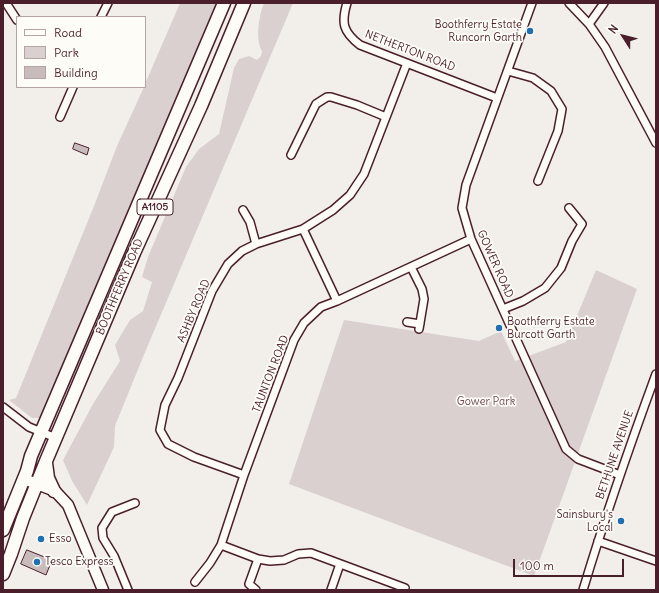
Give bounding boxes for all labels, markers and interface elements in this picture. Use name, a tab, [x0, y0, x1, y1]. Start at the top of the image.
legend	[16, 16, 146, 88]
north arrow	[603, 16, 643, 56]
place label: Boothferry Estate Runcorn Garth	[434, 18, 522, 44]
text: N	[605, 22, 621, 36]
text: Road	[54, 25, 82, 40]
marker: Boothferry Estate Runcorn Garth	[525, 26, 535, 36]
street label: NETHERTON ROAD	[363, 28, 457, 74]
text: Park	[54, 45, 79, 60]
text: Building	[54, 65, 98, 80]
road number: A1105	[137, 199, 173, 215]
street label: GOWER ROAD	[474, 228, 516, 300]
street label: BOOTHFERRY ROAD	[94, 237, 146, 337]
street label: ASHBY ROAD	[175, 278, 213, 344]
place label: Boothferry Estate Burcott Garth	[507, 315, 595, 341]
marker: Boothferry Estate Burcott Garth	[494, 323, 504, 333]
street label: TAUNTON ROAD	[250, 333, 292, 415]
park label: Gower Park	[457, 395, 515, 409]
street label: BETHUNE AVENUE	[594, 409, 636, 501]
place label: Sainsbury's Local	[556, 508, 613, 534]
marker: Sainsbury's Local	[616, 516, 626, 526]
place label: Esso	[49, 532, 72, 546]
marker: Esso	[36, 534, 46, 544]
scale bar	[515, 551, 626, 577]
place label: Tesco Express	[45, 555, 113, 569]
marker: Tesco Express	[32, 557, 42, 567]
text: 100 m	[520, 558, 554, 573]

